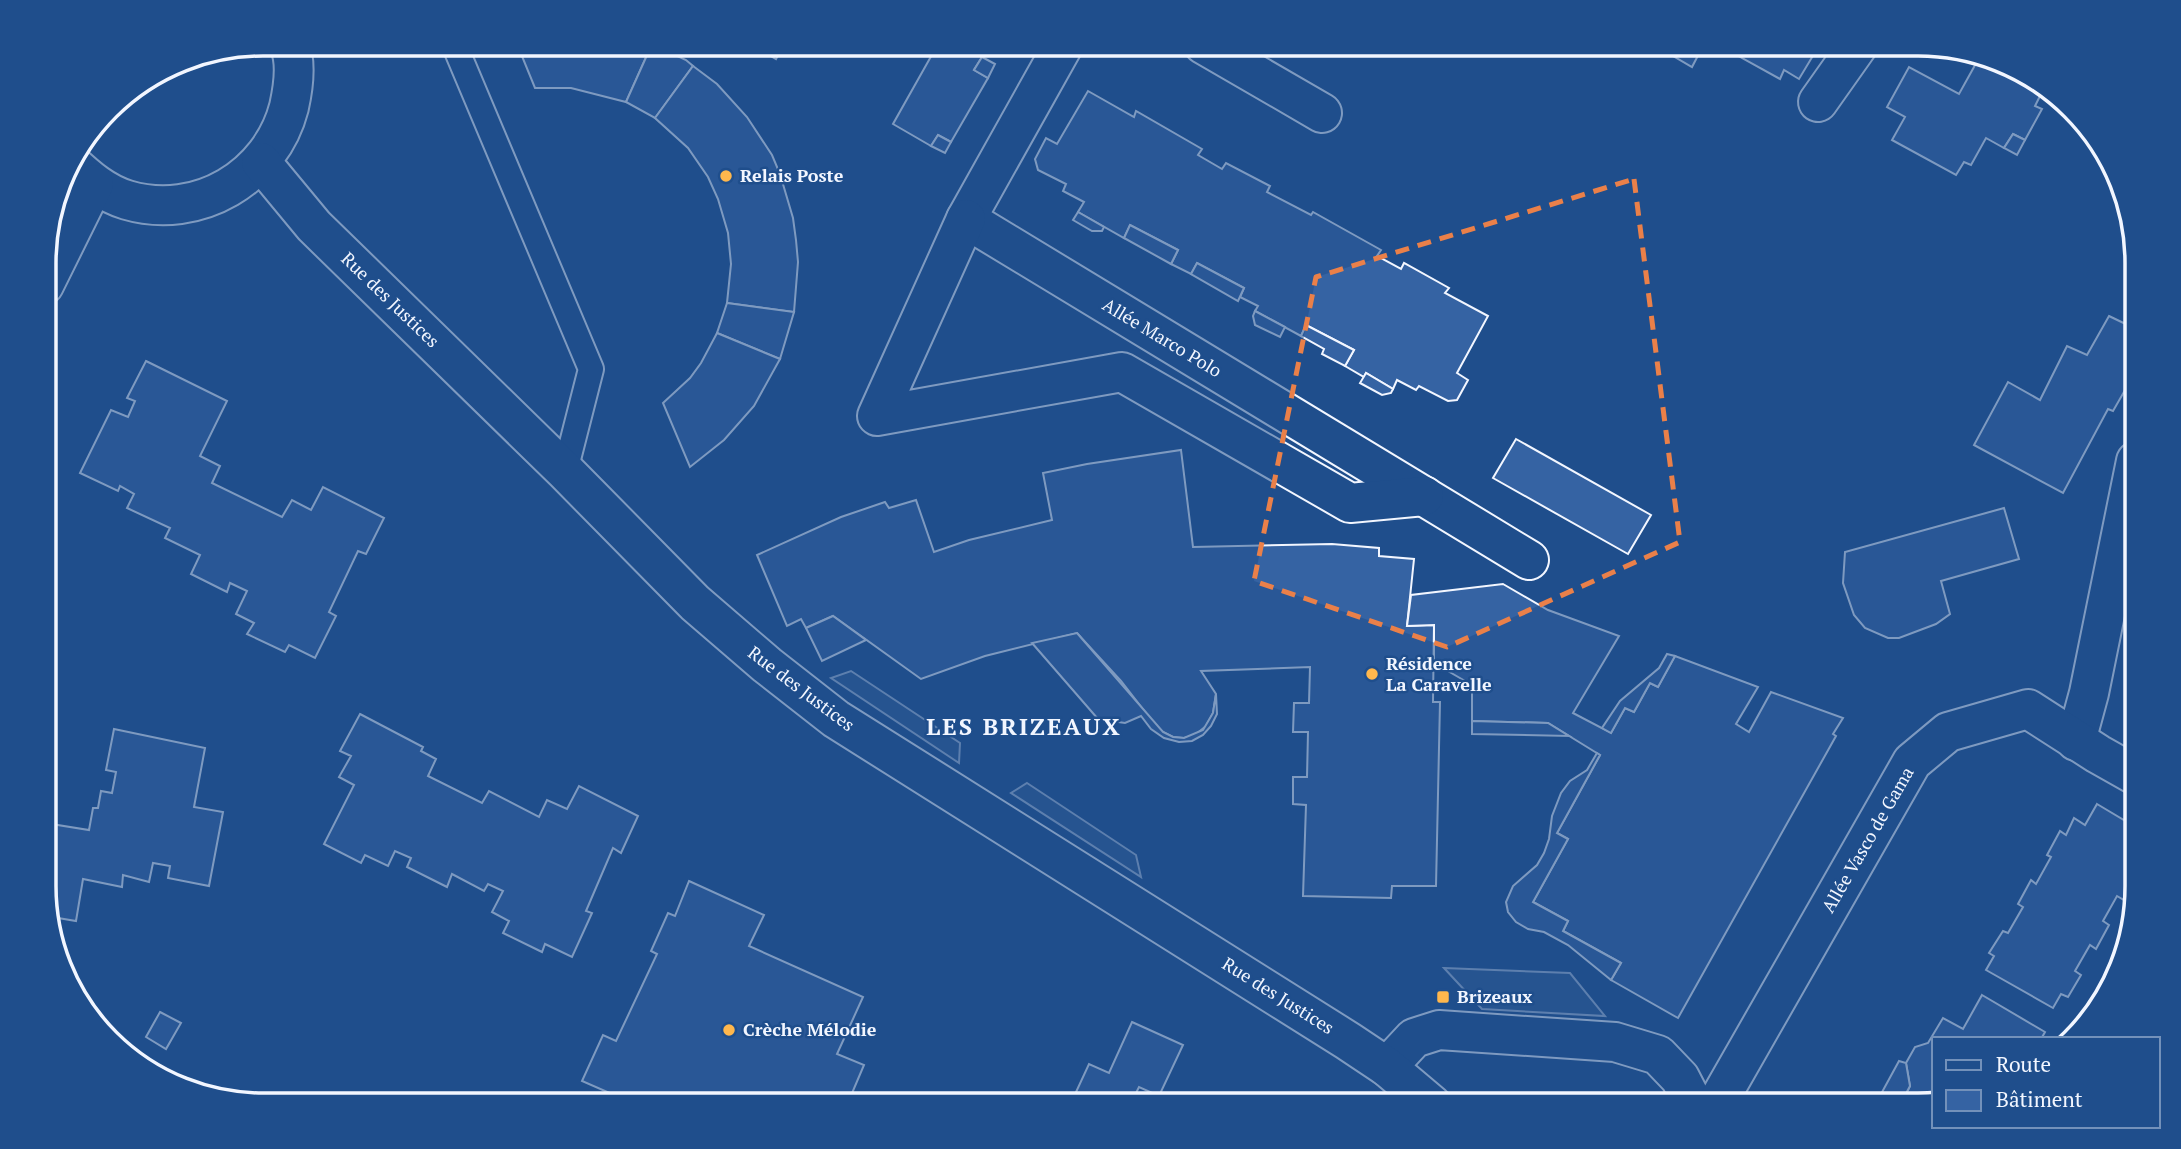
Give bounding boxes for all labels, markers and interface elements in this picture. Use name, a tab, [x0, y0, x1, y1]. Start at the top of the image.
place label: Relais Poste	[740, 163, 844, 187]
marker: Relais Poste	[718, 168, 734, 184]
street label: Rue des Justices	[336, 246, 445, 352]
street label: Allée Marco Polo	[1098, 292, 1227, 382]
street label: Rue des Justices	[743, 640, 860, 736]
place label: Résidence La Caravelle	[1386, 651, 1492, 696]
marker: Résidence La Caravelle	[1364, 666, 1380, 682]
district label: LES BRIZEAUX	[926, 710, 1122, 742]
street label: Allée Vasco de Gama	[1816, 762, 1919, 917]
street label: Rue des Justices	[1218, 951, 1339, 1039]
place label: Brizeaux	[1457, 984, 1532, 1008]
marker: Brizeaux	[1435, 989, 1451, 1005]
place label: Crèche Mélodie	[743, 1017, 877, 1041]
marker: Crèche Mélodie	[721, 1022, 737, 1038]
legend	[1932, 1037, 2160, 1128]
text: Route	[1996, 1050, 2051, 1078]
text: Bâtiment	[1996, 1085, 2083, 1113]

